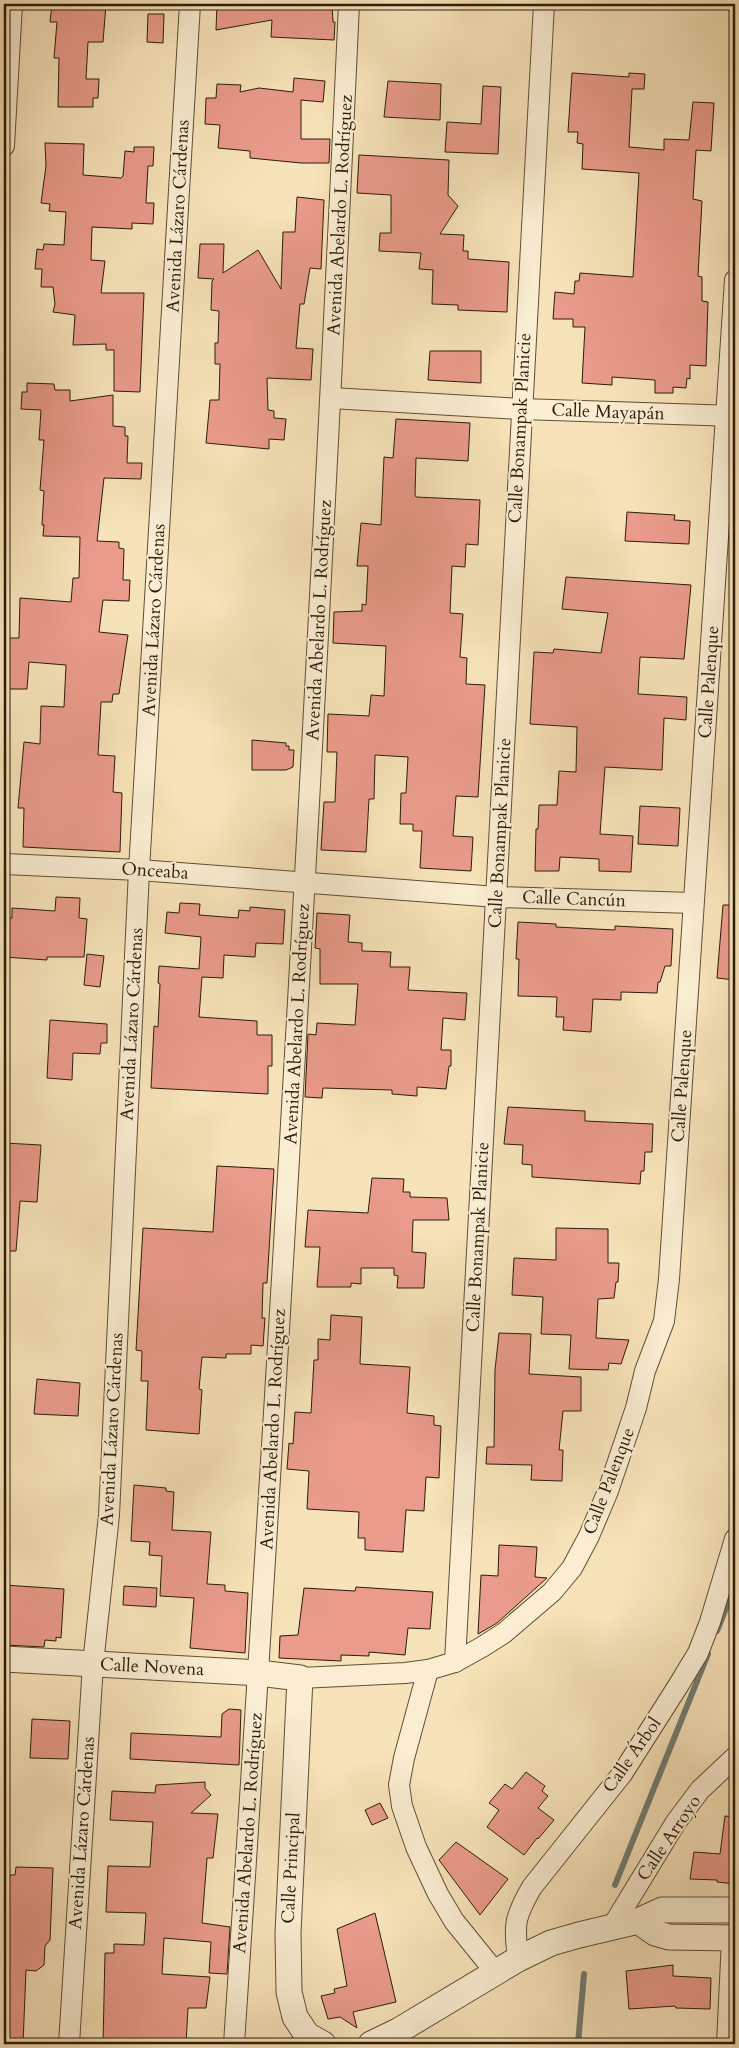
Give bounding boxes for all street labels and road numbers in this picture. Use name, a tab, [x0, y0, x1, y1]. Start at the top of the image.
street label: Avenida Abelardo L. Rodríguez	[321, 94, 359, 336]
street label: Avenida Lázaro Cárdenas	[160, 119, 196, 313]
street label: Calle Bonampak Planicie	[503, 332, 537, 524]
street label: Calle Mayapán	[551, 398, 666, 426]
street label: Avenida Abelardo L. Rodríguez	[300, 499, 338, 741]
street label: Avenida Lázaro Cárdenas	[136, 523, 172, 717]
street label: Calle Palenque	[693, 625, 725, 739]
street label: Calle Bonampak Planicie	[483, 737, 517, 929]
street label: Onceaba	[121, 856, 190, 886]
street label: Calle Cancún	[522, 885, 627, 913]
street label: Avenida Abelardo L. Rodríguez	[278, 903, 316, 1145]
street label: Avenida Lázaro Cárdenas	[114, 927, 150, 1121]
street label: Calle Palenque	[666, 1029, 698, 1143]
street label: Calle Bonampak Planicie	[461, 1141, 495, 1333]
street label: Avenida Abelardo L. Rodríguez	[254, 1308, 292, 1550]
street label: Avenida Lázaro Cárdenas	[94, 1332, 130, 1526]
street label: Calle Palenque	[577, 1424, 641, 1538]
street label: Calle Novena	[99, 1652, 205, 1682]
street label: Avenida Abelardo L. Rodríguez	[227, 1712, 269, 1954]
street label: Calle Árbol	[597, 1712, 667, 1798]
street label: Avenida Lázaro Cárdenas	[63, 1736, 101, 1930]
street label: Calle Arroyo	[631, 1790, 707, 1886]
street label: Calle Principal	[276, 1811, 306, 1924]

